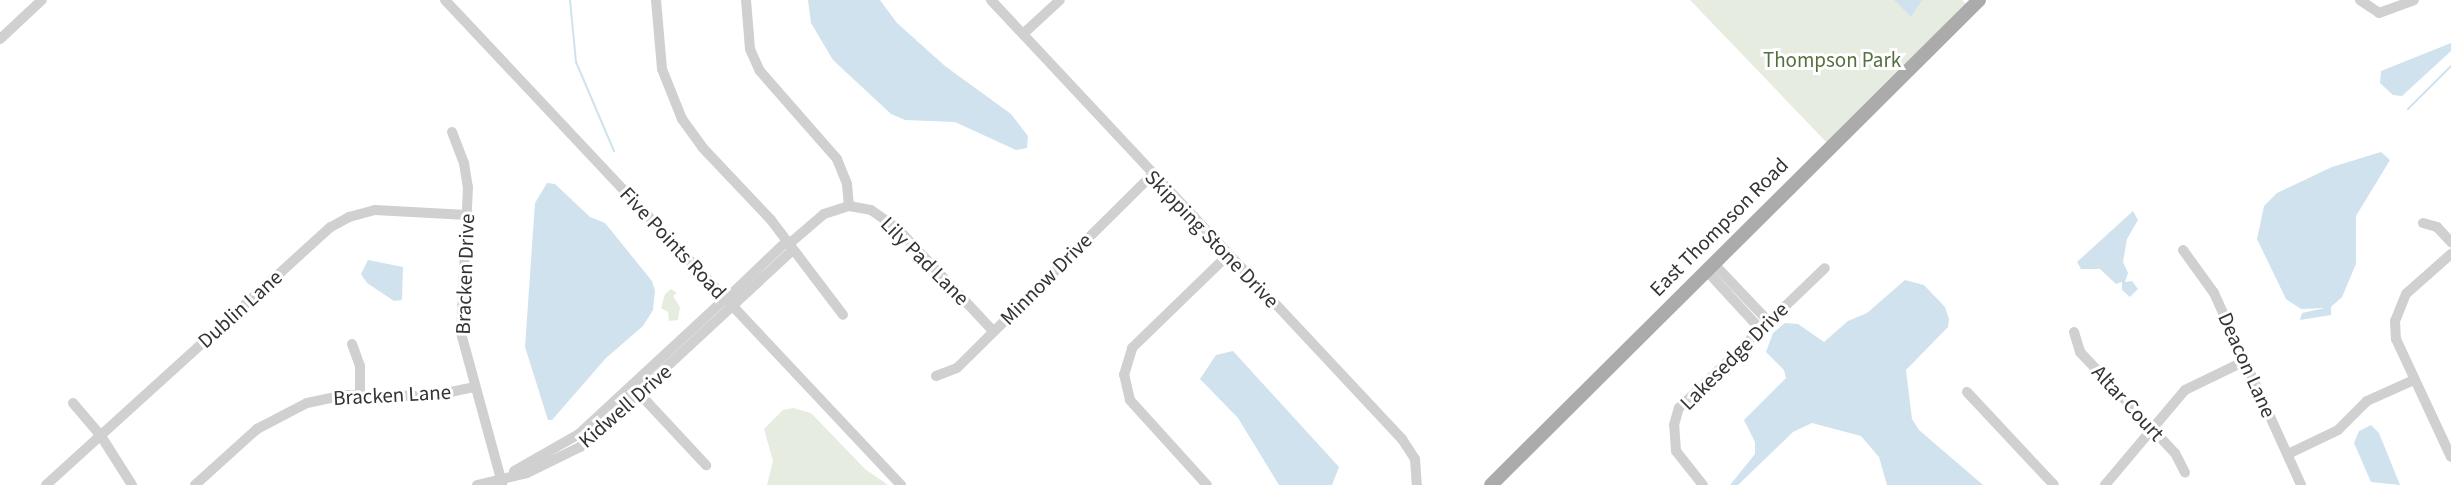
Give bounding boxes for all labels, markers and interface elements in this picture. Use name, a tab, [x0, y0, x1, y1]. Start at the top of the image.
park label: Thompson Park	[1763, 47, 1901, 73]
street label: East Thompson Road	[1645, 153, 1793, 301]
street label: Skipping Stone Drive	[1140, 165, 1284, 313]
street label: Five Points Road	[615, 182, 731, 304]
street label: Lily Pad Lane	[875, 211, 975, 311]
street label: Bracken Drive	[450, 213, 480, 335]
street label: Minnow Drive	[995, 228, 1097, 330]
street label: Dublin Lane	[193, 265, 287, 353]
street label: Lakesedge Drive	[1675, 297, 1793, 415]
street label: Deacon Lane	[2213, 308, 2281, 422]
street label: Kidwell Drive	[573, 359, 677, 453]
street label: Altar Court	[2087, 360, 2169, 446]
street label: Bracken Lane	[332, 379, 452, 411]

